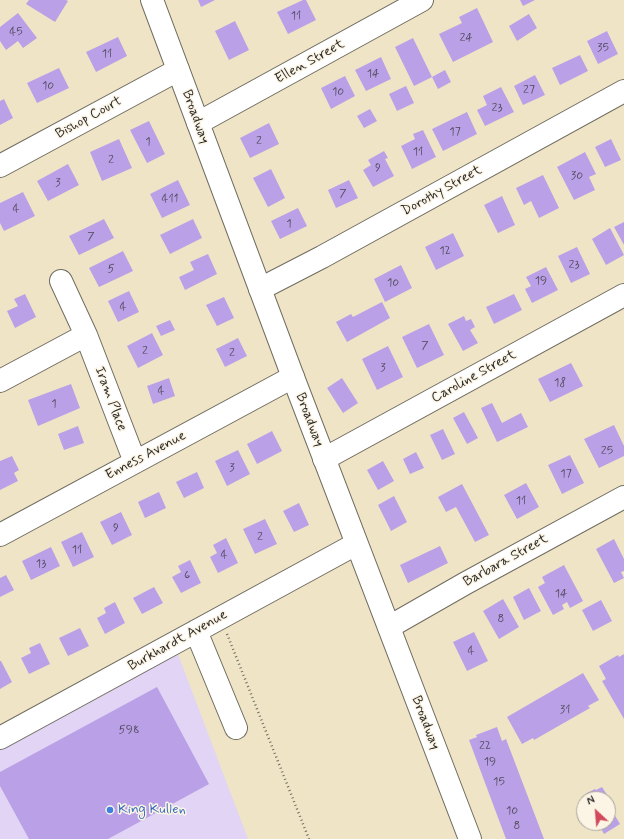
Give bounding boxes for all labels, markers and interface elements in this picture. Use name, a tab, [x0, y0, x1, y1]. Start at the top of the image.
house number: 11	[291, 9, 301, 23]
house number: 45	[9, 25, 23, 39]
house number: 24	[459, 31, 473, 45]
street label: Ellen Street	[272, 36, 348, 88]
house number: 35	[597, 41, 609, 55]
house number: 11	[102, 47, 112, 61]
house number: 14	[367, 67, 379, 81]
house number: 10	[42, 79, 54, 93]
house number: 27	[523, 83, 535, 97]
house number: 10	[332, 85, 344, 99]
street label: Broadway	[178, 88, 212, 146]
street label: Bishop Court	[53, 93, 125, 143]
house number: 23	[492, 101, 502, 115]
house number: 17	[449, 125, 461, 139]
house number: 2	[256, 134, 262, 148]
house number: 1	[145, 135, 151, 149]
house number: 11	[413, 145, 423, 159]
house number: 2	[108, 153, 114, 167]
house number: 9	[375, 161, 381, 175]
street label: Dorothy Street	[399, 162, 485, 220]
house number: 30	[571, 169, 583, 183]
house number: 3	[55, 176, 61, 190]
house number: 7	[339, 187, 347, 201]
house number: 411	[162, 192, 178, 206]
house number: 4	[13, 202, 19, 216]
house number: 1	[286, 217, 292, 231]
house number: 7	[87, 230, 95, 244]
house number: 12	[439, 244, 451, 258]
house number: 23	[569, 258, 579, 272]
house number: 5	[107, 262, 115, 276]
house number: 19	[535, 274, 547, 288]
house number: 10	[387, 276, 399, 290]
house number: 4	[120, 300, 126, 314]
house number: 7	[421, 339, 429, 353]
house number: 2	[142, 344, 148, 358]
house number: 2	[229, 346, 235, 360]
street label: Caroline Street	[429, 347, 519, 407]
house number: 3	[380, 361, 386, 375]
street label: Iram Place	[90, 364, 130, 434]
house number: 18	[554, 376, 566, 390]
house number: 4	[158, 384, 164, 398]
street label: Broadway	[291, 391, 327, 449]
house number: 1	[51, 397, 57, 411]
street label: Enness Avenue	[103, 428, 189, 484]
house number: 25	[601, 444, 613, 458]
house number: 3	[229, 461, 235, 475]
house number: 17	[560, 467, 572, 481]
house number: 11	[516, 494, 526, 508]
house number: 9	[113, 521, 119, 535]
house number: 2	[257, 530, 263, 544]
street label: Barbara Street	[461, 531, 551, 591]
house number: 11	[72, 543, 82, 557]
house number: 4	[221, 548, 227, 562]
house number: 13	[36, 557, 46, 571]
house number: 6	[184, 568, 190, 582]
house number: 14	[555, 587, 567, 601]
street label: Burkhardt Avenue	[125, 607, 231, 675]
house number: 8	[498, 612, 504, 626]
house number: 4	[468, 644, 474, 658]
street label: Broadway	[407, 694, 443, 752]
house number: 31	[560, 703, 570, 717]
house number: 598	[119, 723, 139, 737]
house number: 22	[479, 739, 491, 753]
house number: 19	[484, 755, 496, 769]
house number: 15	[493, 775, 505, 789]
north arrow	[576, 791, 616, 831]
text: N	[585, 793, 598, 809]
place label: King Kullen	[118, 802, 186, 818]
house number: 10	[506, 804, 518, 818]
marker: King Kullen	[105, 805, 115, 815]
house number: 8	[514, 819, 520, 833]

